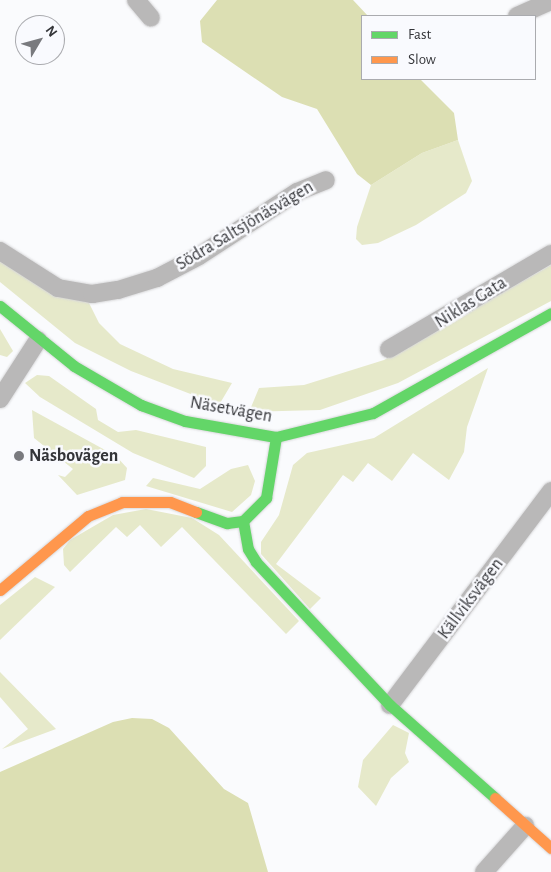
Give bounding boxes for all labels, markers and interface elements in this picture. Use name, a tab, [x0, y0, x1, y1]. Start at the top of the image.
north arrow	[15, 15, 65, 65]
legend	[361, 15, 536, 80]
text: N	[43, 23, 60, 40]
text: Fast	[408, 27, 431, 42]
text: Slow	[408, 52, 436, 67]
street label: Södra Saltsjönäsvägen	[172, 177, 318, 275]
street label: Niklas Gata	[431, 273, 511, 333]
street label: Näsetvägen	[188, 392, 274, 428]
place label: Näsbovägen	[29, 445, 118, 467]
marker: Näsbovägen	[13, 450, 25, 462]
street label: Källviksvägen	[434, 554, 508, 644]

